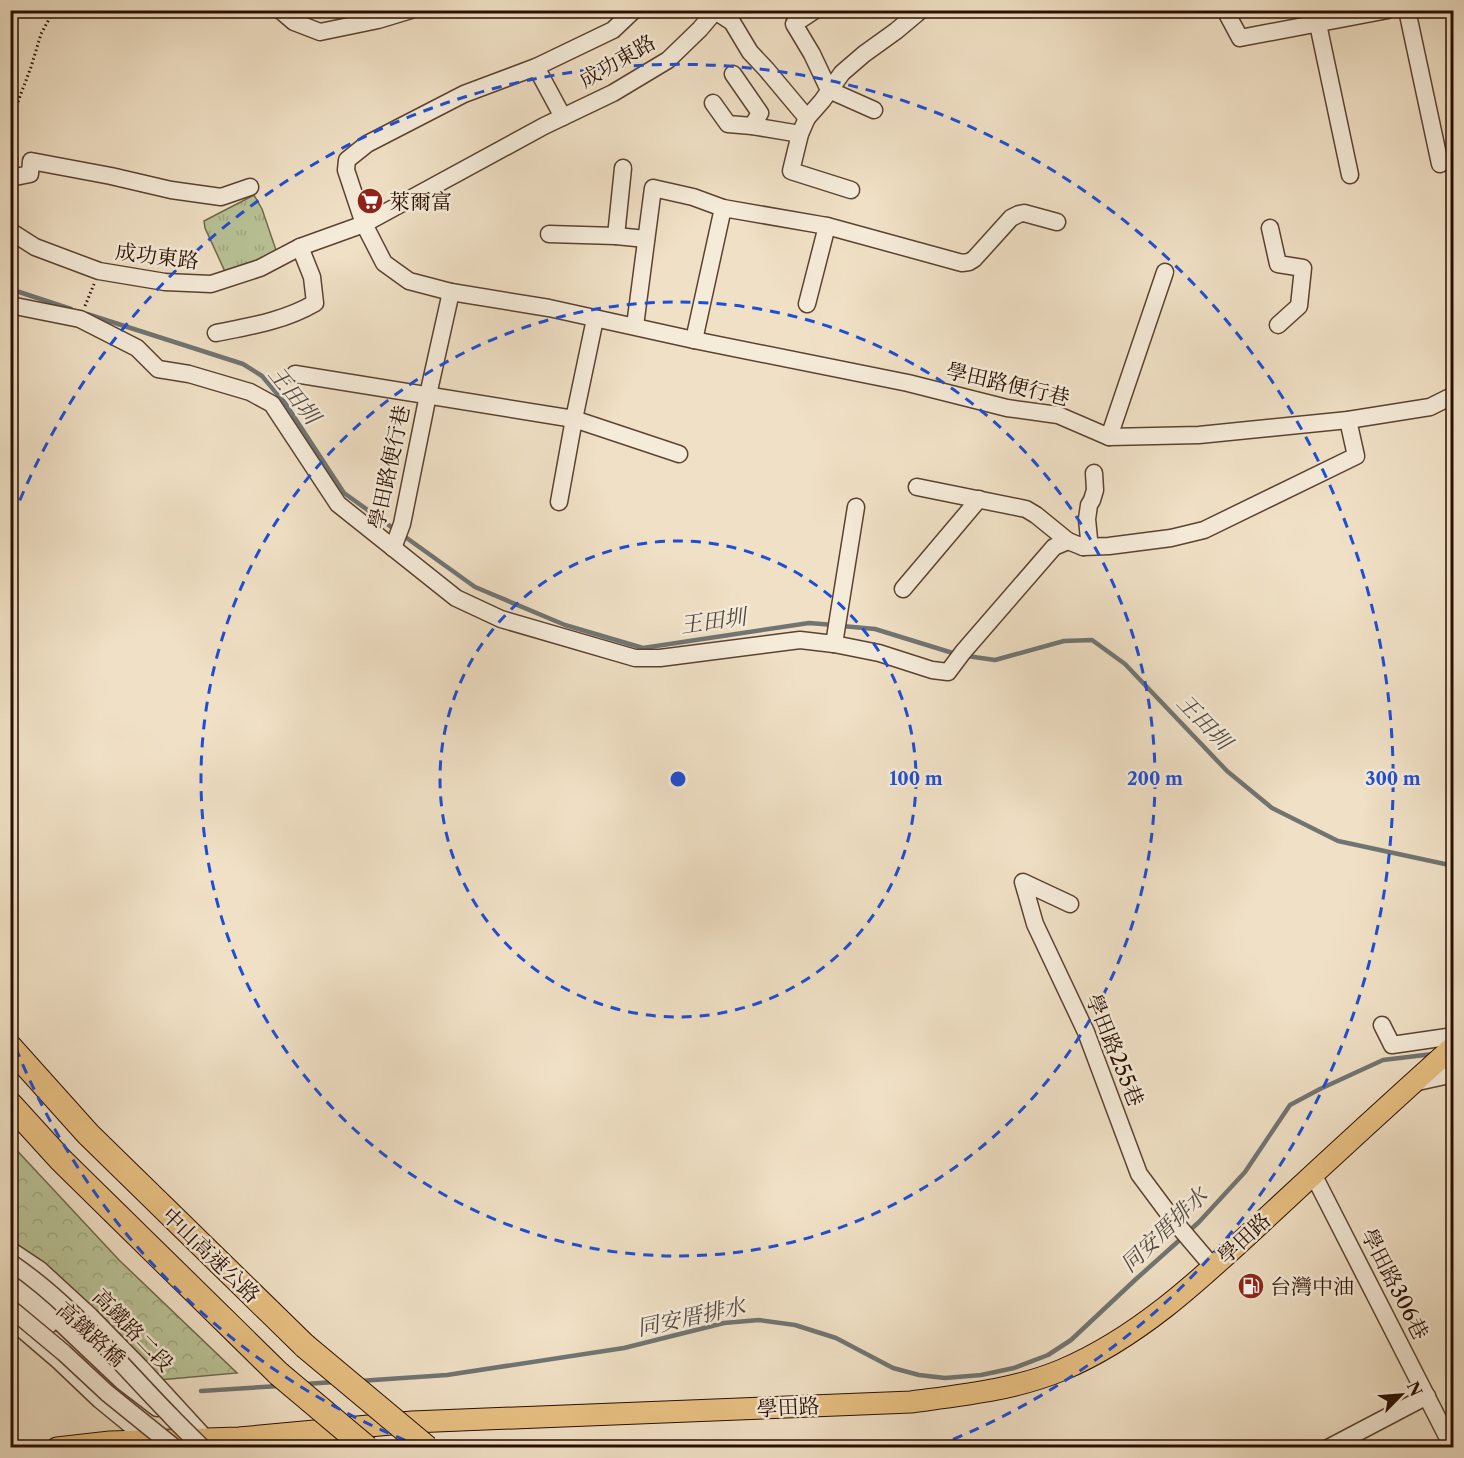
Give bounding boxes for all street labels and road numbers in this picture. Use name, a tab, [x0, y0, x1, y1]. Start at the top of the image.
street label: 成功東路	[574, 29, 660, 93]
street label: 成功東路	[114, 238, 200, 274]
street label: 學田路便行巷	[944, 358, 1072, 410]
street label: 學田路便行巷	[364, 403, 414, 531]
street label: 學田路255巷	[1081, 990, 1149, 1110]
street label: 中山高速公路	[157, 1202, 265, 1308]
street label: 學田路	[1212, 1207, 1276, 1269]
street label: 學田路306巷	[1356, 1224, 1434, 1344]
street label: 高鐵路二段	[88, 1284, 178, 1376]
street label: 高鐵路橋	[51, 1297, 131, 1371]
street label: 學田路	[756, 1393, 820, 1421]

